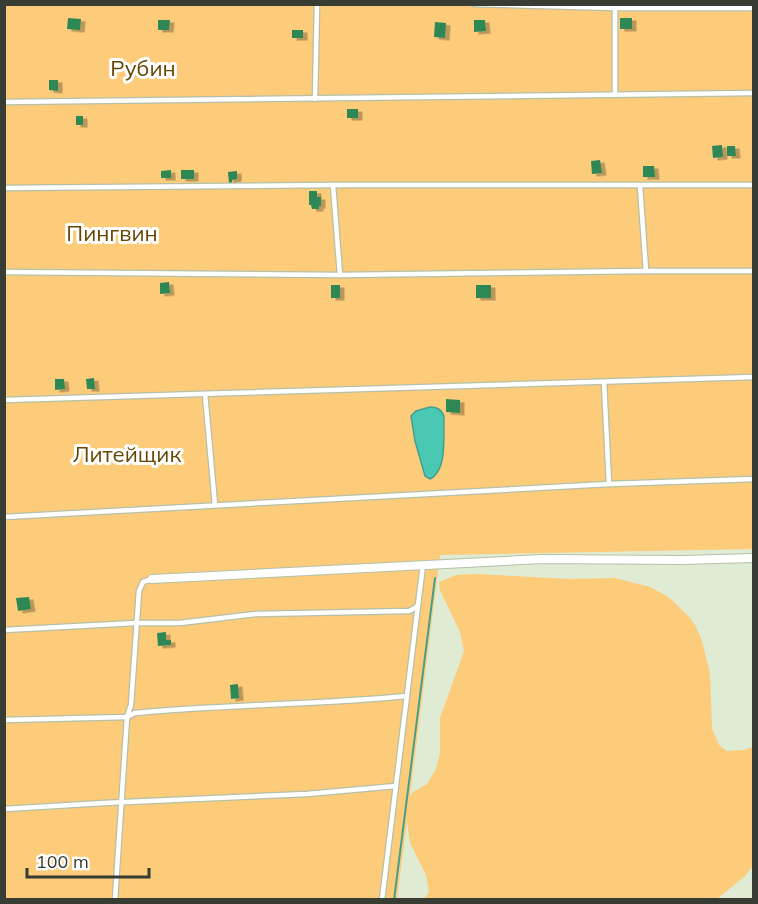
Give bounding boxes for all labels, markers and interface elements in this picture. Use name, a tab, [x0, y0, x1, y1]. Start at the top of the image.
park label: Рубин	[110, 54, 176, 82]
park label: Пингвин	[66, 219, 158, 247]
park label: Литейщик	[73, 440, 181, 468]
scale bar	[27, 841, 148, 879]
text: 100 m	[36, 850, 89, 873]

